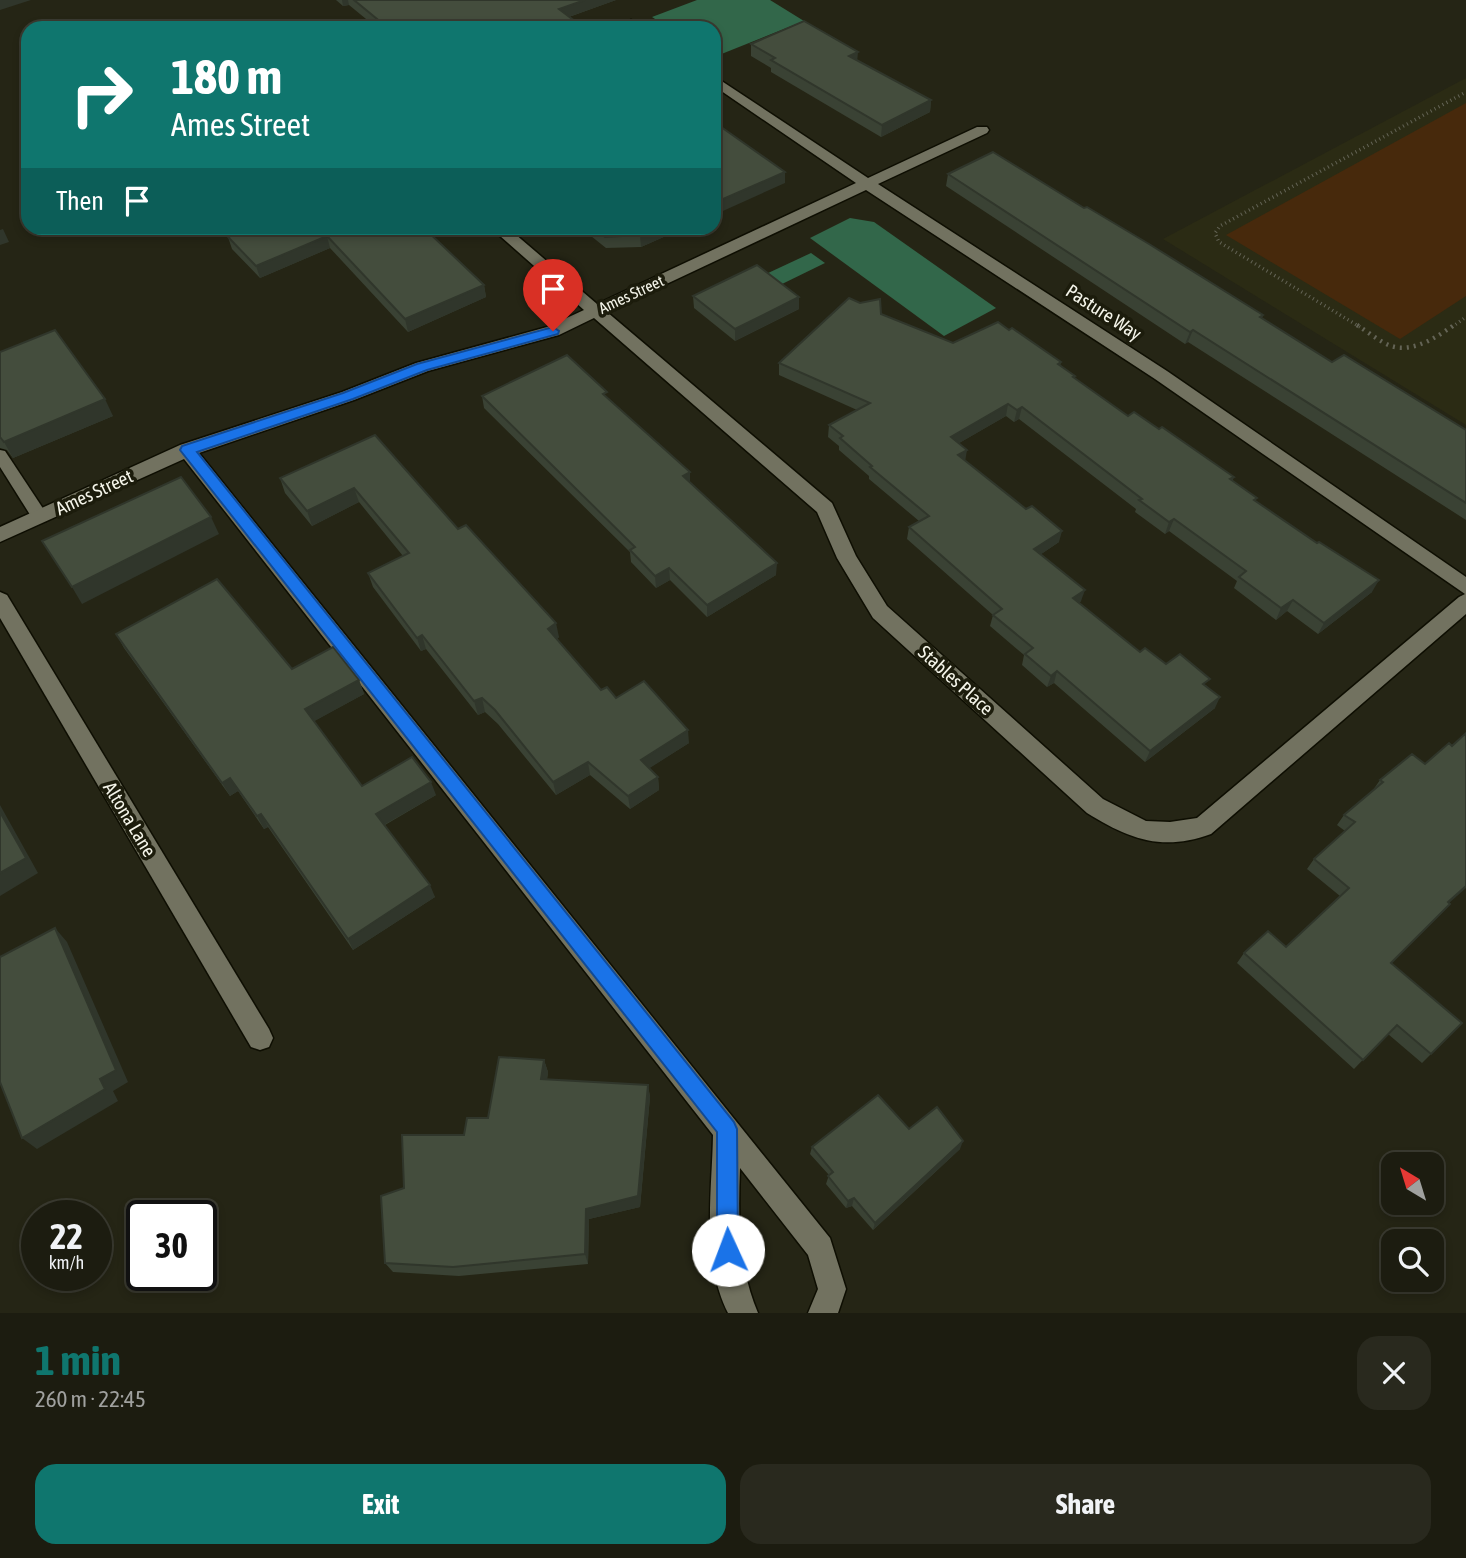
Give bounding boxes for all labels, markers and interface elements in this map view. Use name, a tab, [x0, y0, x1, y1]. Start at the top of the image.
text: 180 m	[171, 48, 282, 104]
icon: right	[56, 49, 147, 140]
text: Ames Street	[171, 106, 310, 143]
icon: arrive	[118, 182, 156, 220]
text: Then	[56, 186, 104, 216]
pin	[523, 259, 583, 331]
icon: arrive	[534, 270, 572, 308]
street label: Ames Street	[596, 271, 667, 317]
street label: Pasture Way	[1062, 279, 1146, 345]
street label: Ames Street	[52, 465, 136, 519]
street label: Stables Place	[914, 641, 998, 719]
street label: Altona Lane	[99, 778, 161, 860]
north arrow	[1381, 1152, 1444, 1214]
map controls	[1381, 1152, 1444, 1292]
speed limit sign: 30	[126, 1200, 217, 1291]
position arrow	[691, 1213, 765, 1287]
text: 22	[50, 1216, 83, 1256]
button: search	[1381, 1229, 1444, 1292]
text: km/h	[49, 1252, 84, 1273]
text: 1 min	[35, 1336, 121, 1384]
button: close	[1357, 1336, 1431, 1410]
text: 260 m · 22:45	[35, 1386, 146, 1412]
button: Exit	[35, 1464, 726, 1544]
button: Share	[740, 1464, 1431, 1544]

